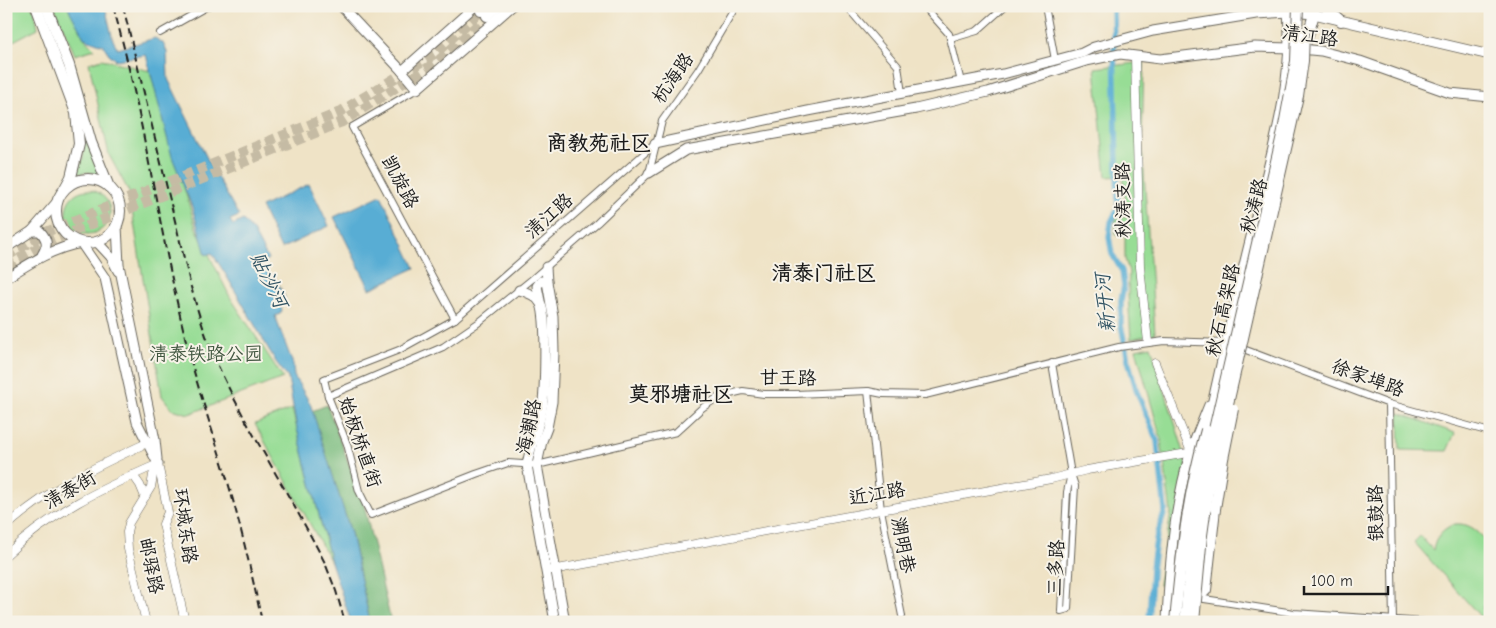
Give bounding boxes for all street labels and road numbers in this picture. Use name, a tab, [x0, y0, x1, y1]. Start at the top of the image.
street label: 清江路	[1280, 21, 1340, 51]
street label: 杭海路	[648, 48, 698, 108]
street label: 凯旋路	[377, 152, 423, 212]
street label: 秋涛支路	[1111, 162, 1135, 238]
street label: 秋涛路	[1236, 176, 1272, 236]
street label: 清江路	[520, 189, 578, 243]
street label: 秋石高架路	[1202, 261, 1244, 359]
street label: 徐家埠路	[1329, 355, 1407, 401]
street label: 甘王路	[759, 367, 817, 389]
street label: 始板桥直街	[334, 393, 386, 491]
street label: 海潮路	[512, 397, 546, 457]
street label: 清泰街	[40, 466, 100, 514]
street label: 近江路	[847, 478, 907, 510]
street label: 银鼓路	[1365, 484, 1387, 542]
street label: 环城东路	[169, 487, 201, 565]
street label: 溯明巷	[887, 515, 919, 575]
street label: 邮驿路	[134, 536, 168, 596]
street label: 三多路	[1044, 539, 1068, 597]

